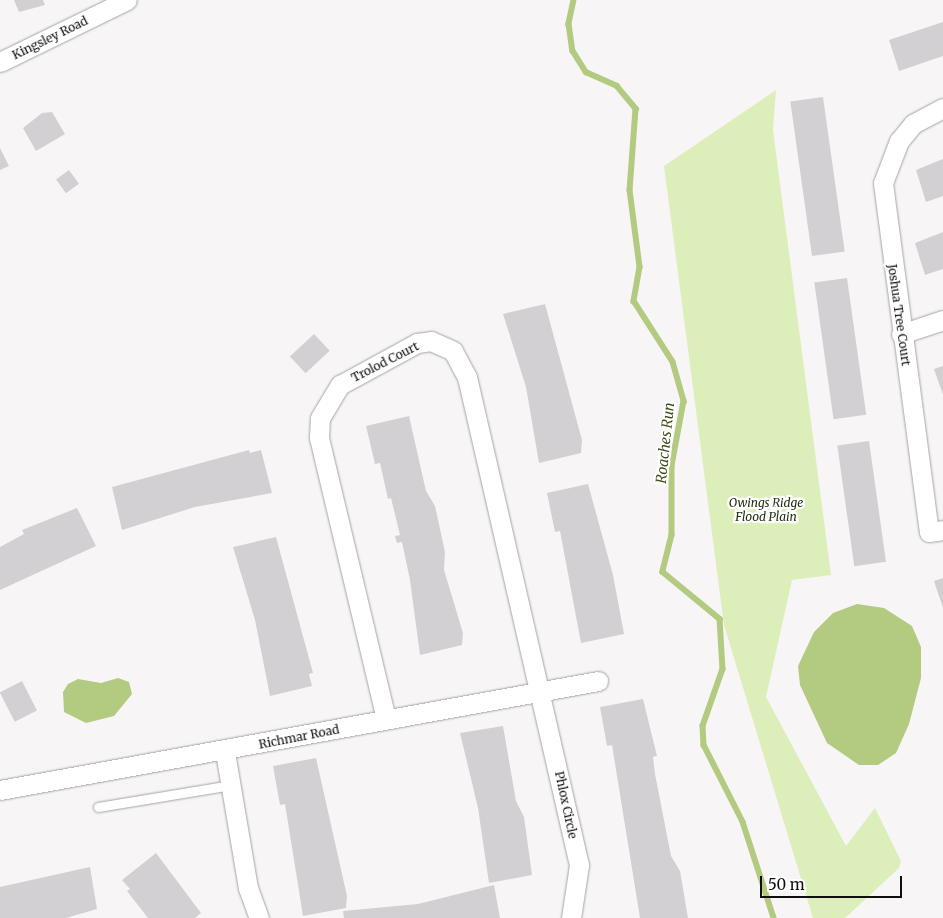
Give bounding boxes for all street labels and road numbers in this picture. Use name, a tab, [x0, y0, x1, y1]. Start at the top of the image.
street label: Kingsley Road	[10, 13, 90, 63]
street label: Joshua Tree Court	[885, 263, 913, 367]
street label: Trolod Court	[349, 339, 421, 385]
street label: Richmar Road	[258, 722, 340, 752]
street label: Phlox Circle	[552, 770, 580, 840]

